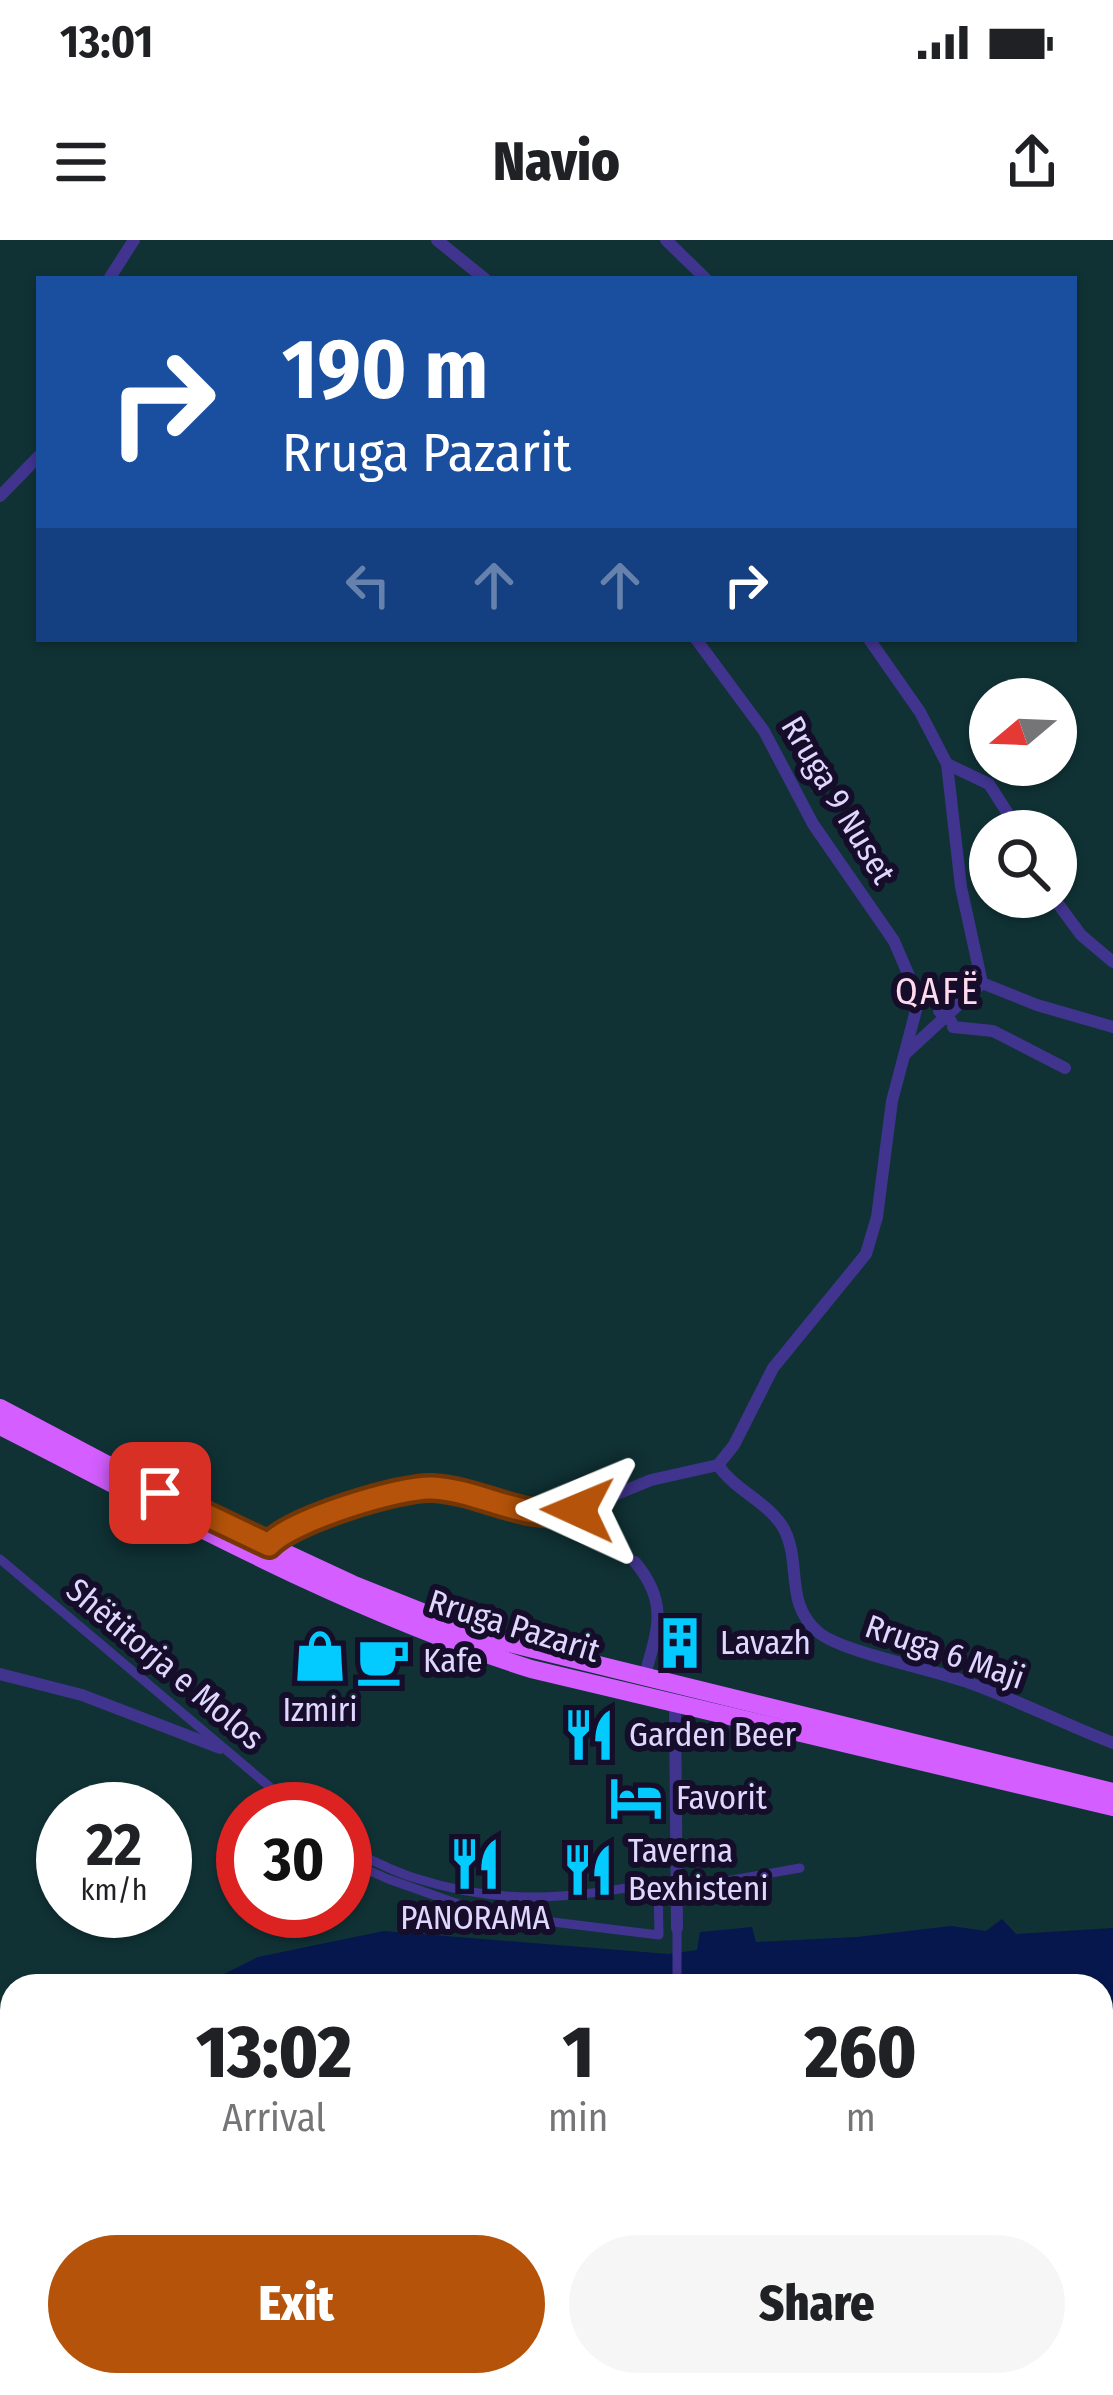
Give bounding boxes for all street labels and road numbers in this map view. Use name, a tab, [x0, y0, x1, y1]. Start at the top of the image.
street label: Rruga 9 Nuset	[772, 709, 904, 891]
street label: Shëtitorja e Molos	[58, 1570, 272, 1758]
street label: Rruga Pazarit	[424, 1581, 605, 1671]
street label: Rruga 6 Maji	[860, 1606, 1030, 1698]

